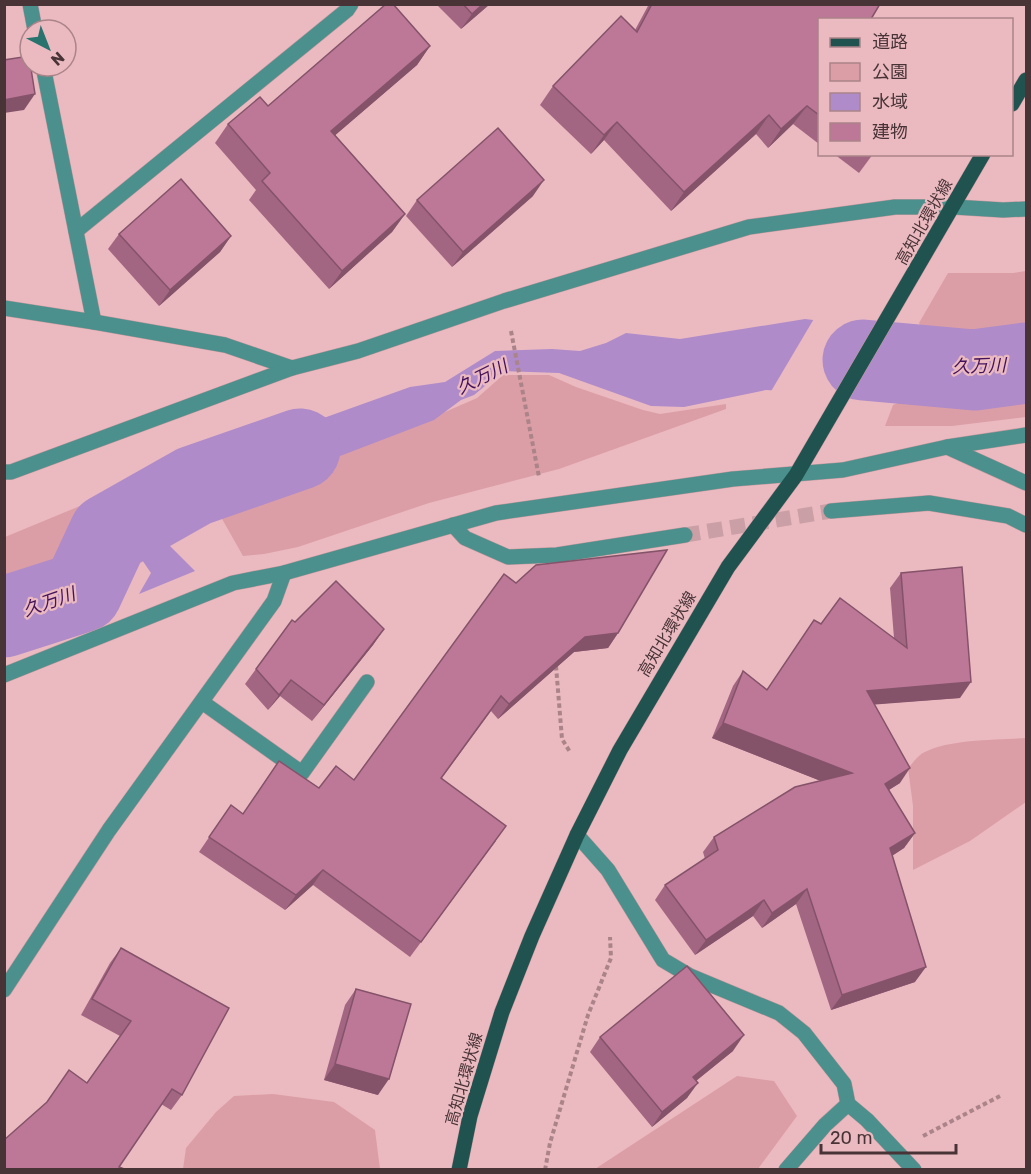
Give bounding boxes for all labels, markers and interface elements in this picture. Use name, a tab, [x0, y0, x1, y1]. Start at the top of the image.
north arrow	[18, 18, 78, 78]
legend	[818, 18, 1013, 156]
text: 道路	[872, 31, 908, 53]
text: N	[47, 48, 68, 70]
text: 公園	[872, 61, 908, 83]
text: 水域	[872, 91, 908, 113]
text: 建物	[872, 121, 908, 143]
street label: 高知北環状線	[892, 176, 956, 268]
water label: 久万川	[453, 354, 513, 399]
water label: 久万川	[952, 354, 1008, 378]
water label: 久万川	[20, 582, 80, 621]
street label: 高知北環状線	[634, 588, 700, 680]
street label: 高知北環状線	[442, 1030, 486, 1128]
scale bar	[821, 1117, 956, 1155]
text: 20 m	[830, 1127, 872, 1149]

